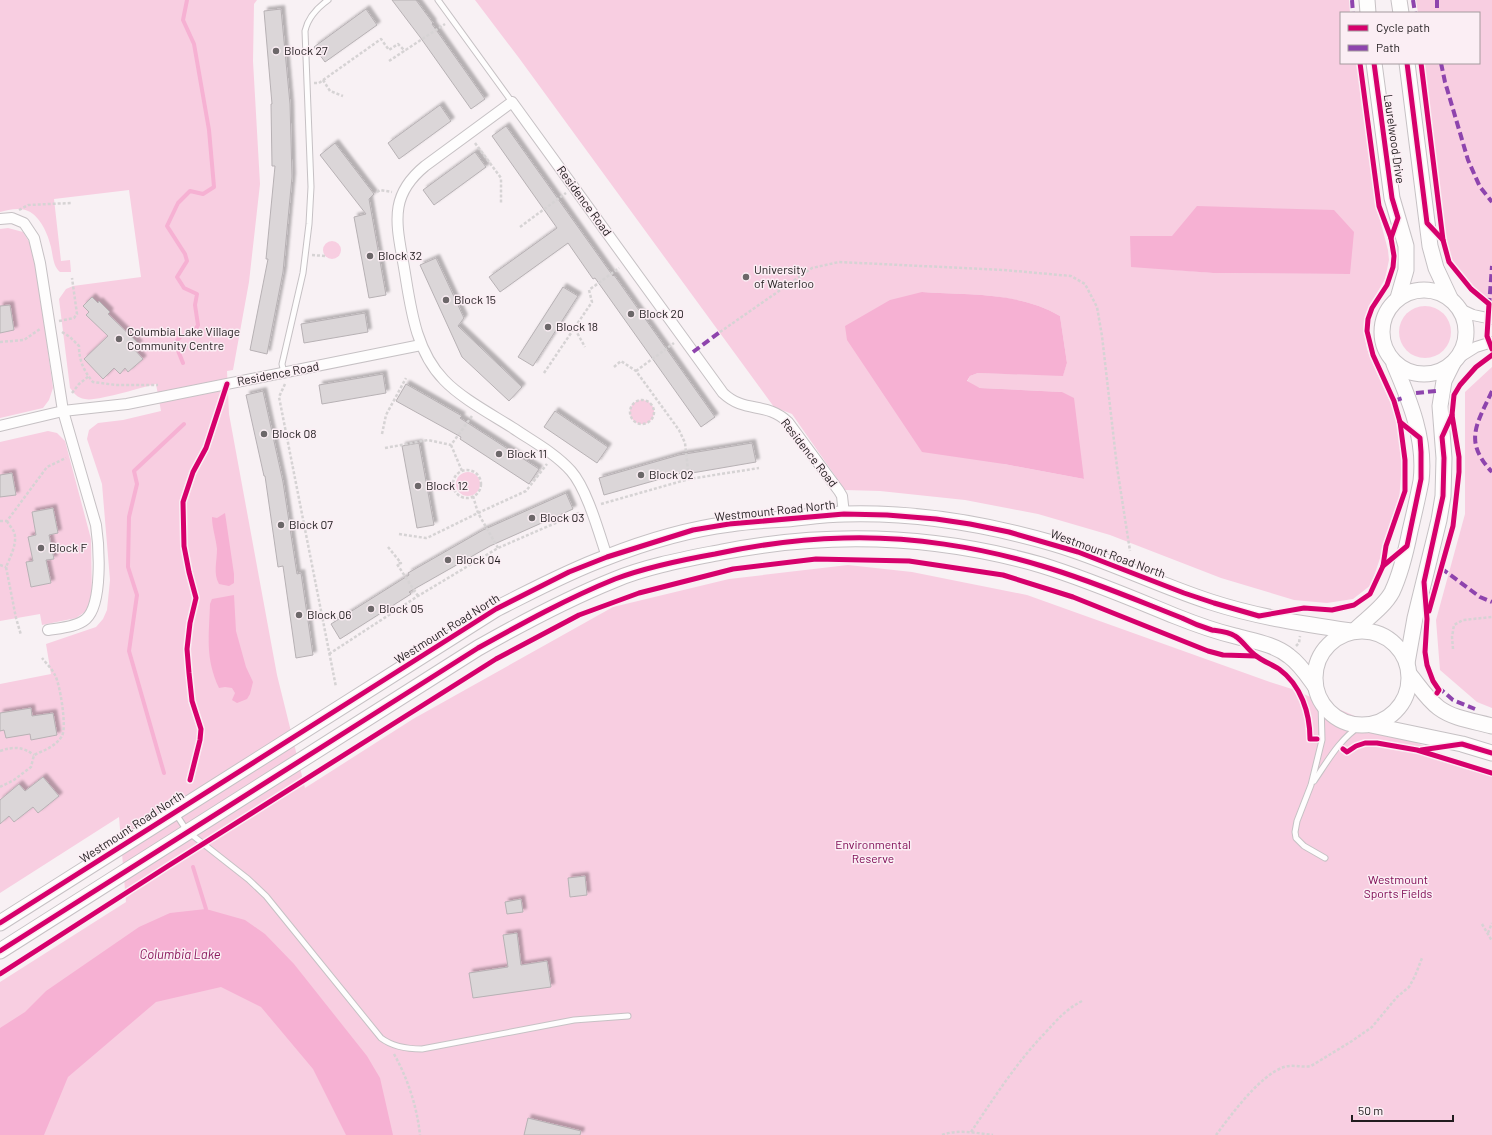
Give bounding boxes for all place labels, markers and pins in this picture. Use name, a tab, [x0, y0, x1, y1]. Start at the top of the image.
place label: Block 27	[284, 43, 328, 57]
marker: Block 27	[271, 46, 281, 56]
place label: Block 32	[378, 248, 422, 262]
marker: Block 32	[365, 251, 375, 261]
place label: University of Waterloo	[754, 262, 814, 290]
marker: University of Waterloo	[741, 272, 751, 282]
place label: Block 15	[454, 292, 496, 306]
marker: Block 15	[441, 295, 451, 305]
place label: Block 20	[639, 306, 684, 320]
marker: Block 20	[626, 309, 636, 319]
place label: Block 18	[556, 319, 598, 333]
marker: Block 18	[543, 322, 553, 332]
place label: Columbia Lake Village Community Centre	[127, 324, 240, 352]
marker: Columbia Lake Village Community Centre	[114, 334, 124, 344]
place label: Block 08	[272, 426, 317, 440]
marker: Block 08	[259, 429, 269, 439]
place label: Block 11	[507, 446, 547, 460]
marker: Block 11	[494, 449, 504, 459]
place label: Block 02	[649, 467, 694, 481]
marker: Block 02	[636, 470, 646, 480]
place label: Block 12	[426, 478, 468, 492]
marker: Block 12	[413, 481, 423, 491]
place label: Block 03	[540, 510, 584, 524]
marker: Block 03	[527, 513, 537, 523]
place label: Block 07	[289, 517, 333, 531]
marker: Block 07	[276, 520, 286, 530]
place label: Block F	[49, 540, 87, 554]
marker: Block F	[36, 543, 46, 553]
place label: Block 04	[456, 552, 501, 566]
marker: Block 04	[443, 555, 453, 565]
place label: Block 05	[379, 601, 423, 615]
marker: Block 05	[366, 604, 376, 614]
place label: Block 06	[307, 607, 351, 621]
marker: Block 06	[294, 610, 304, 620]

